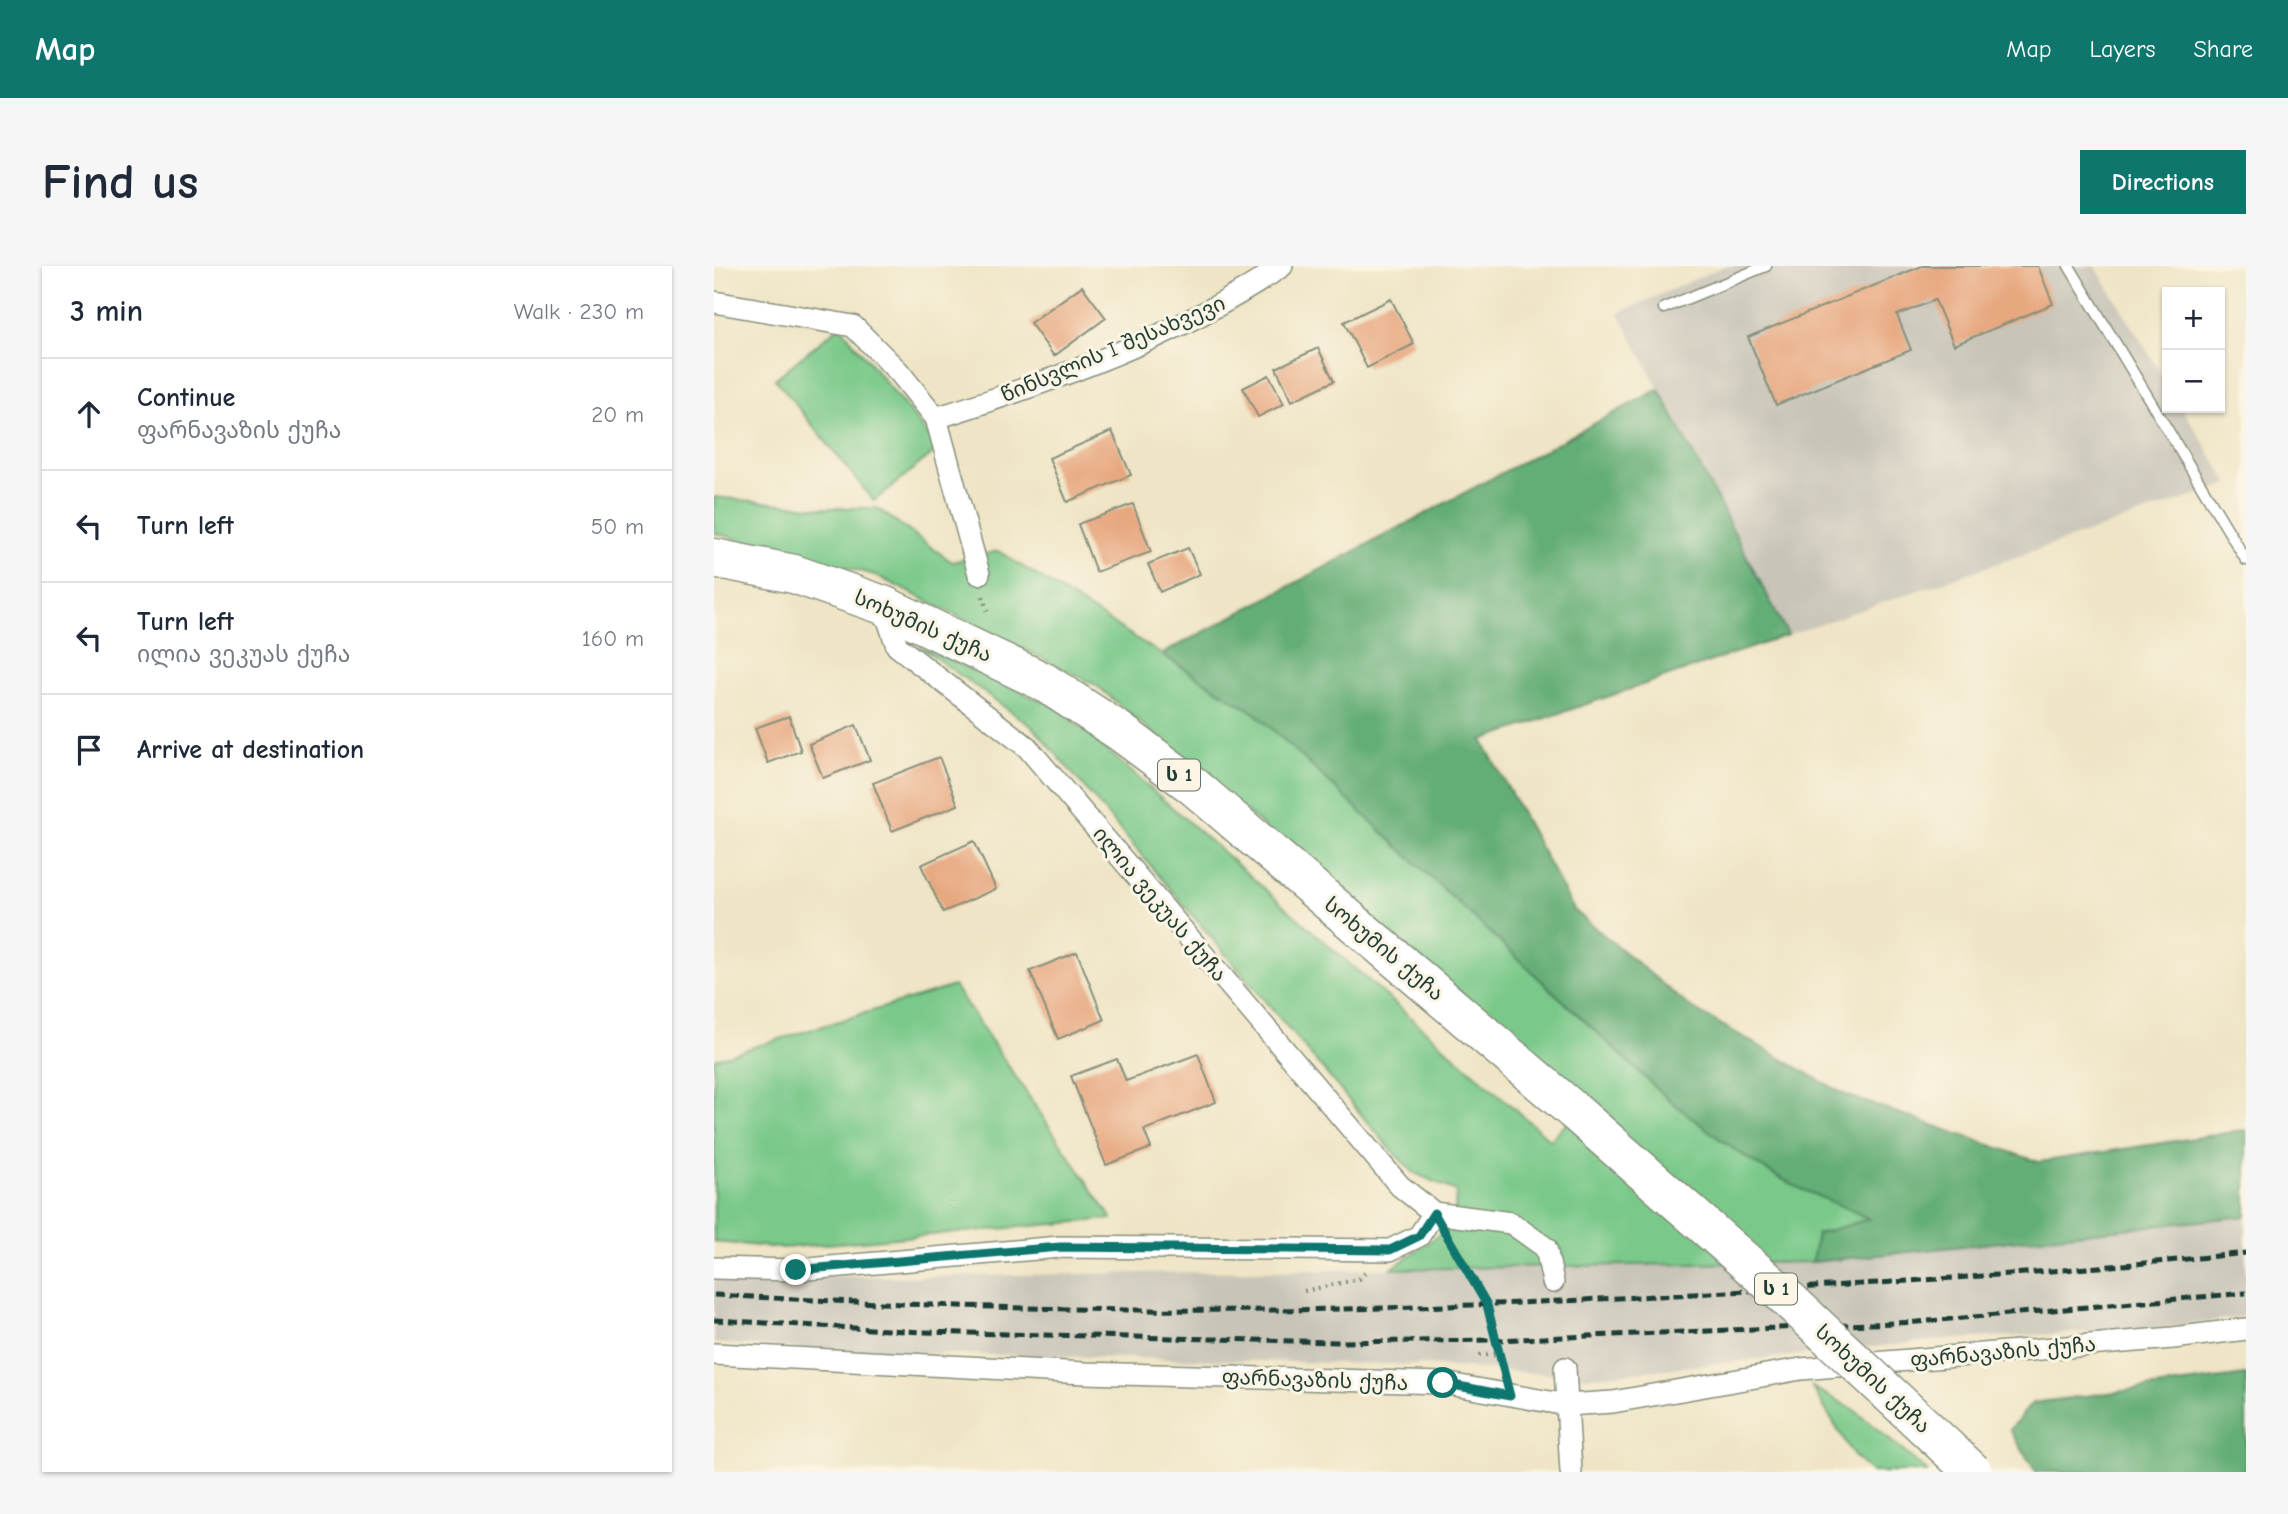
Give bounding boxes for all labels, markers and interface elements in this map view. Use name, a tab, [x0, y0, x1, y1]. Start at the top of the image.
text: Map	[35, 30, 96, 68]
text: Map	[2006, 35, 2052, 63]
text: Layers	[2090, 35, 2155, 63]
text: Share	[2193, 35, 2253, 63]
button: Directions	[2080, 150, 2246, 214]
text: Find us	[42, 154, 198, 210]
map controls	[2162, 287, 2225, 413]
button: +	[2162, 287, 2225, 350]
street label: წინსვლის I შესახვევი	[997, 291, 1229, 408]
text: 3 min	[70, 294, 143, 329]
text: Walk · 230 m	[514, 298, 644, 325]
button: −	[2162, 350, 2225, 413]
text: Continue	[137, 383, 235, 413]
icon: ahead	[70, 395, 108, 433]
text: 20 m	[591, 401, 644, 428]
text: ფარნავაზის ქუჩა	[137, 417, 341, 444]
icon: left	[70, 507, 108, 545]
text: Turn left	[137, 511, 234, 541]
text: 50 m	[591, 513, 644, 540]
street label: სოხუმის ქუჩა	[850, 585, 996, 667]
text: Turn left	[137, 607, 234, 637]
icon: left	[70, 619, 108, 657]
text: 160 m	[582, 625, 644, 652]
text: ილია ვეკუას ქუჩა	[137, 641, 350, 668]
icon: arrive	[70, 731, 108, 769]
text: Arrive at destination	[137, 735, 364, 765]
road number: ს 1	[1158, 760, 1200, 790]
street label: ილია ვეკუას ქუჩა	[1087, 822, 1232, 987]
street label: სოხუმის ქუჩა	[1319, 892, 1449, 1006]
route end	[780, 1254, 811, 1285]
road number: ს 1	[1755, 1273, 1797, 1304]
street label: სოხუმის ქუჩა	[1811, 1320, 1935, 1438]
street label: ფარნავაზის ქუჩა	[1909, 1332, 2097, 1372]
street label: ფარნავაზის ქუჩა	[1221, 1365, 1409, 1395]
route start	[1427, 1367, 1458, 1398]

